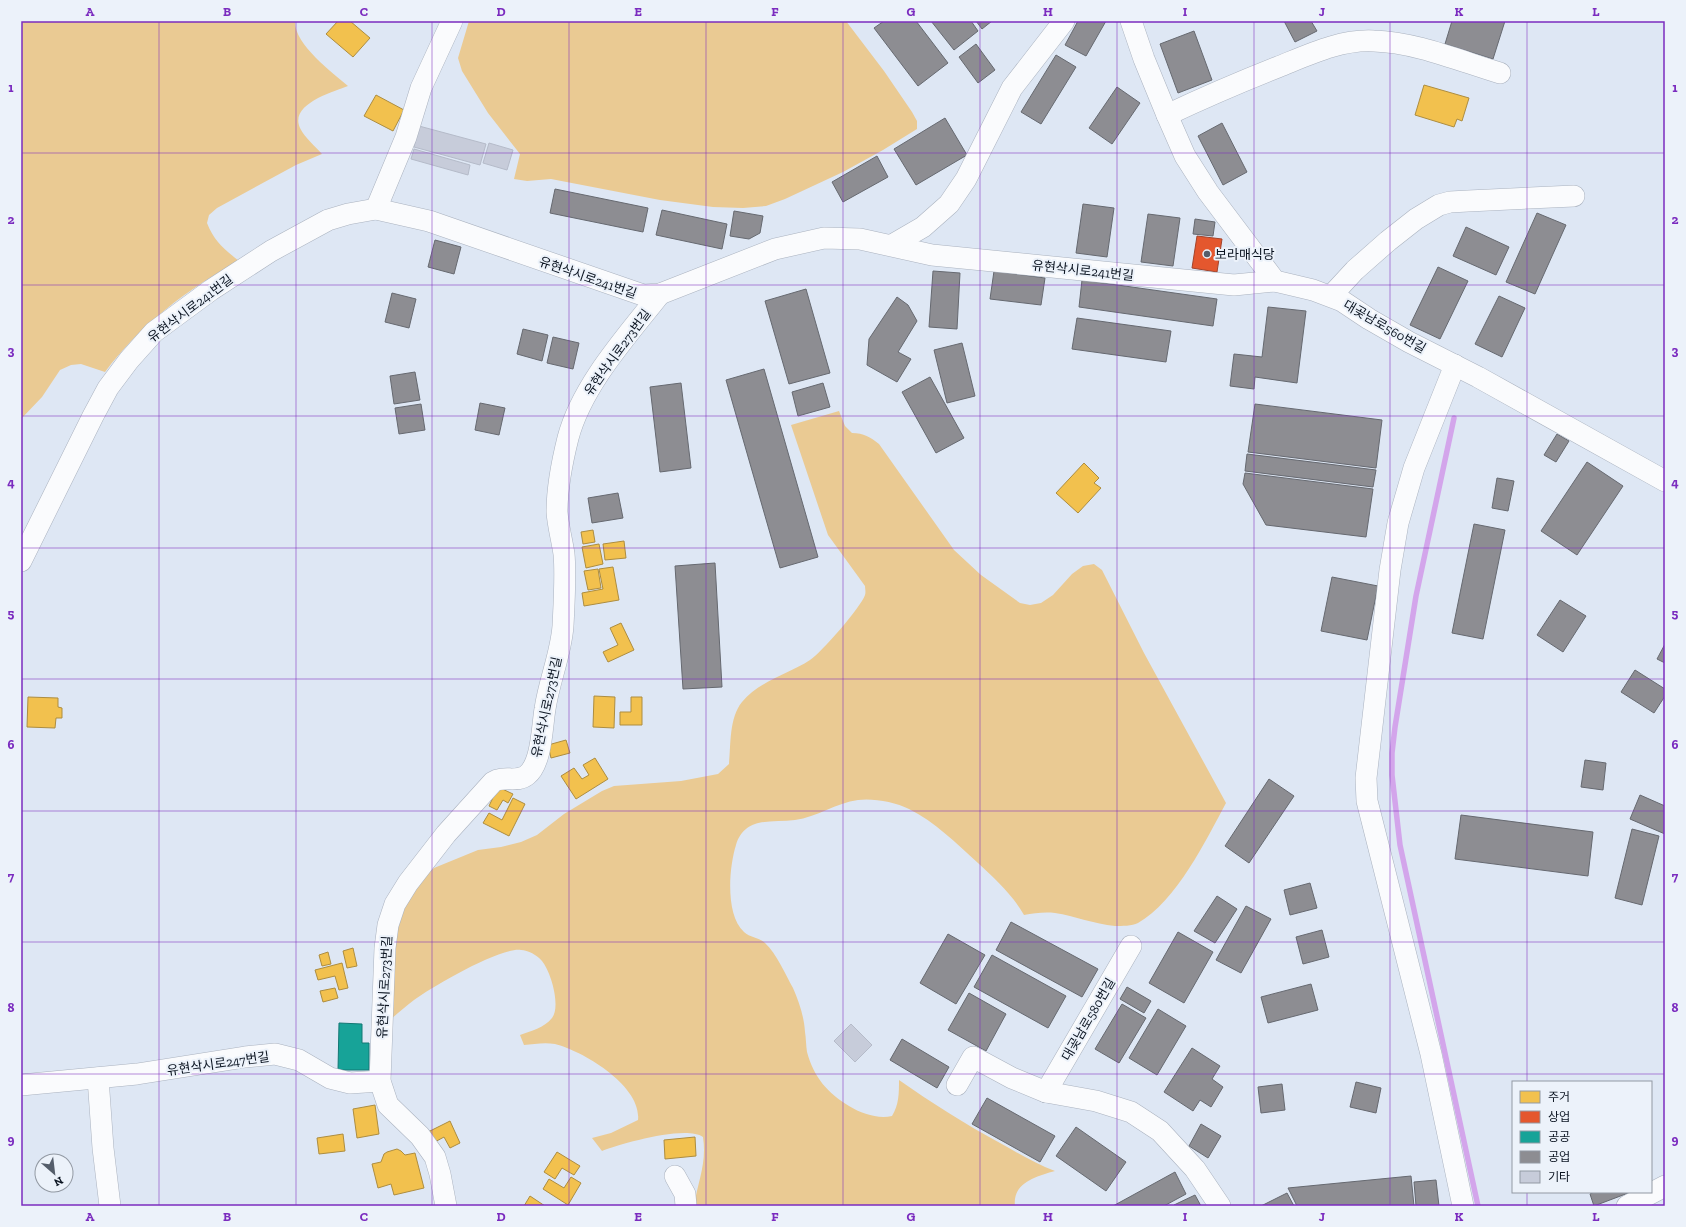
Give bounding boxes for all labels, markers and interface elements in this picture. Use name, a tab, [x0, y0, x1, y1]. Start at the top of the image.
text: A	[86, 4, 95, 19]
text: B	[223, 4, 231, 19]
text: C	[360, 4, 368, 19]
text: D	[496, 4, 506, 19]
text: E	[634, 4, 642, 19]
text: F	[771, 4, 779, 19]
text: G	[907, 4, 916, 19]
text: H	[1043, 4, 1053, 19]
text: I	[1183, 4, 1188, 19]
text: J	[1319, 4, 1325, 19]
text: K	[1455, 4, 1464, 19]
text: L	[1592, 4, 1600, 19]
text: 1	[8, 80, 14, 95]
text: 1	[1672, 80, 1678, 95]
text: 2	[8, 212, 15, 227]
text: 2	[1672, 212, 1679, 227]
place label: 보라매식당	[1215, 247, 1275, 262]
marker: 보라매식당	[1202, 249, 1212, 259]
street label: 유현삭시로241번길	[537, 254, 639, 301]
street label: 유현삭시로241번길	[1031, 258, 1135, 283]
street label: 유현삭시로241번길	[145, 272, 236, 345]
street label: 대곶남로560번길	[1341, 297, 1429, 356]
street label: 유현삭시로273번길	[581, 306, 654, 398]
text: 3	[8, 343, 15, 358]
text: 3	[1672, 343, 1679, 358]
text: 4	[7, 475, 15, 490]
text: 4	[1671, 475, 1679, 490]
text: 5	[8, 606, 15, 621]
text: 5	[1672, 606, 1679, 621]
street label: 유현삭시로273번길	[528, 655, 565, 759]
text: 6	[8, 737, 15, 752]
text: 6	[1672, 737, 1679, 752]
text: 7	[8, 869, 15, 884]
text: 7	[1672, 869, 1679, 884]
street label: 유현삭시로273번길	[374, 935, 395, 1039]
street label: 대곶남로580번길	[1059, 975, 1118, 1063]
text: 8	[7, 1000, 15, 1015]
text: 8	[1671, 1000, 1679, 1015]
street label: 유현삭시로247번길	[166, 1049, 270, 1078]
legend	[1512, 1081, 1652, 1193]
text: 주거	[1548, 1090, 1570, 1104]
text: 상업	[1548, 1110, 1570, 1124]
text: 공공	[1548, 1130, 1570, 1144]
text: 9	[8, 1132, 15, 1147]
text: 9	[1672, 1132, 1679, 1147]
text: 공업	[1548, 1150, 1570, 1164]
north arrow	[34, 1153, 74, 1193]
text: 기타	[1548, 1170, 1570, 1184]
text: N	[51, 1174, 65, 1189]
text: A	[86, 1209, 95, 1224]
text: B	[223, 1209, 231, 1224]
text: C	[360, 1209, 368, 1224]
text: D	[496, 1209, 506, 1224]
text: E	[634, 1209, 642, 1224]
text: F	[771, 1209, 779, 1224]
text: G	[907, 1209, 916, 1224]
text: H	[1043, 1209, 1053, 1224]
text: I	[1183, 1209, 1188, 1224]
text: J	[1319, 1209, 1325, 1224]
text: K	[1455, 1209, 1464, 1224]
text: L	[1592, 1209, 1600, 1224]

